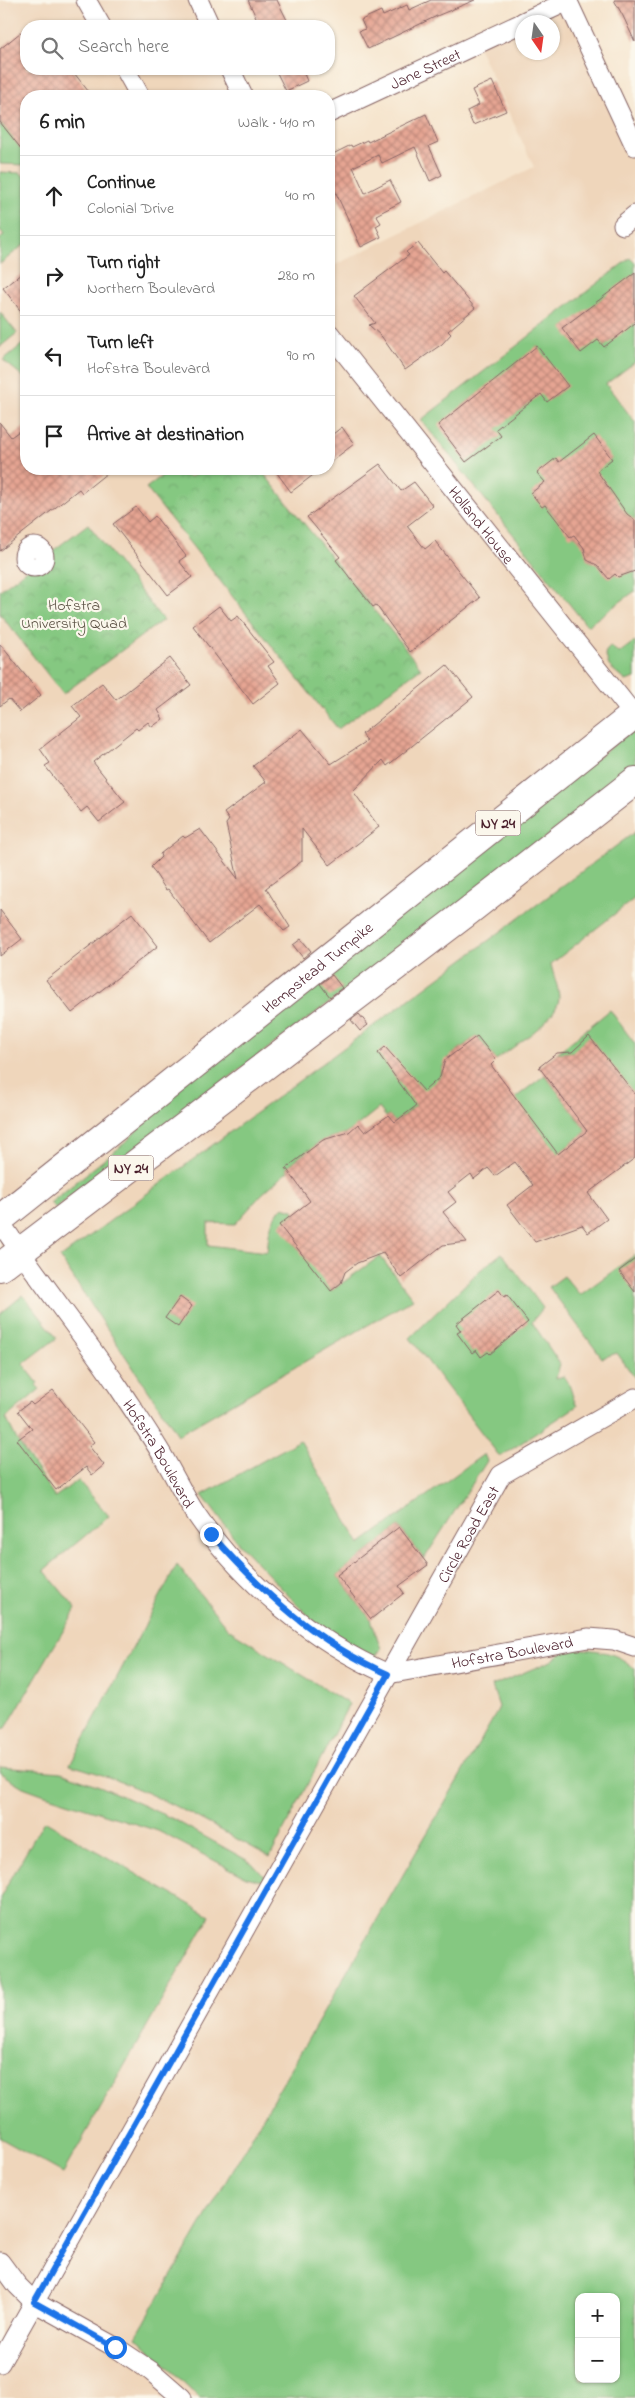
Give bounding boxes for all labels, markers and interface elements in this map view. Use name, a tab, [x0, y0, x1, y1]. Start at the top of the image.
north arrow	[515, 15, 560, 60]
search box	[20, 20, 335, 75]
icon: search	[38, 34, 66, 62]
text: Search here	[78, 34, 169, 61]
street label: Jane Street	[386, 43, 466, 97]
text: 6 min	[40, 108, 85, 138]
text: Walk · 410 m	[238, 111, 315, 135]
text: Continue	[87, 170, 155, 197]
icon: ahead	[40, 182, 68, 210]
text: 40 m	[285, 184, 315, 208]
text: Colonial Drive	[87, 197, 174, 221]
text: Turn right	[87, 250, 160, 277]
icon: right	[40, 262, 68, 290]
text: 280 m	[278, 264, 315, 288]
text: Northern Boulevard	[87, 277, 215, 301]
text: Turn left	[87, 330, 154, 357]
icon: left	[40, 342, 68, 370]
text: 90 m	[287, 344, 315, 368]
text: Hofstra Boulevard	[87, 357, 210, 381]
icon: arrive	[40, 422, 68, 450]
text: Arrive at destination	[87, 422, 244, 449]
street label: Holland House	[442, 481, 520, 571]
park label: Hofstra University Quad	[21, 594, 127, 636]
road number: NY 24	[476, 810, 520, 836]
street label: Hempstead Turnpike	[258, 916, 380, 1020]
road number: NY 24	[108, 1156, 154, 1180]
street label: Hofstra Boulevard	[116, 1395, 199, 1513]
street label: Circle Road East	[432, 1481, 507, 1588]
route end	[200, 1523, 223, 1546]
street label: Hofstra Boulevard	[450, 1631, 575, 1676]
map controls	[575, 2293, 620, 2383]
button: +	[575, 2293, 620, 2338]
route start	[104, 2336, 127, 2359]
button: −	[575, 2338, 620, 2383]

